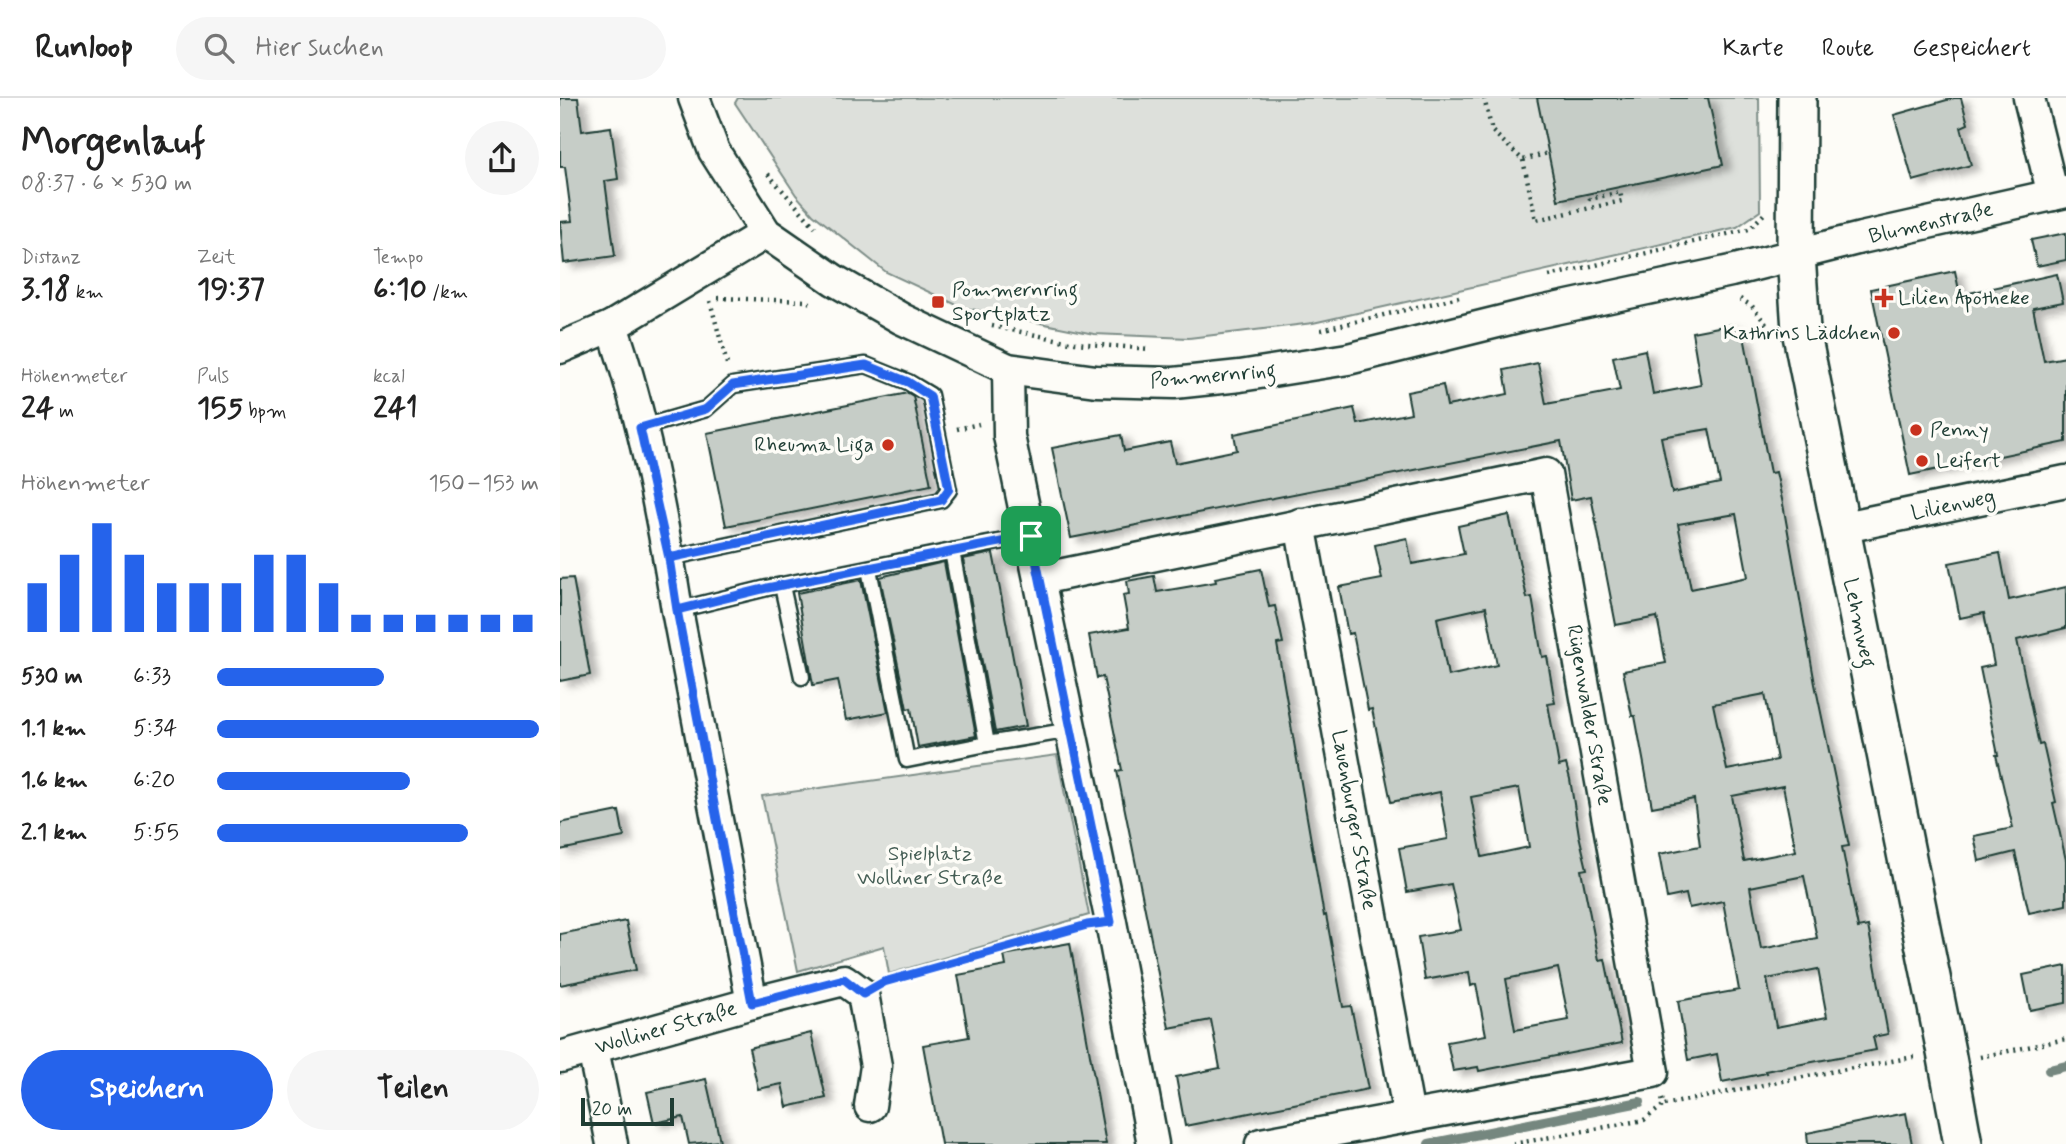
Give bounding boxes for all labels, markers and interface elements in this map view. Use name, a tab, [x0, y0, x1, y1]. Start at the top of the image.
search box	[176, 17, 666, 80]
text: Runloop	[35, 26, 134, 70]
icon: search	[200, 29, 238, 67]
text: Hier suchen	[256, 31, 384, 65]
text: Karte	[1722, 33, 1784, 64]
text: Route	[1822, 33, 1874, 64]
text: Gespeichert	[1912, 33, 2031, 64]
text: Morgenlauf	[21, 118, 205, 167]
button: share	[465, 121, 539, 195]
text: 08:37 · 6 × 530 m	[21, 169, 192, 199]
street label: Blumenstraße	[1866, 195, 1996, 251]
text: Distanz	[21, 245, 81, 270]
text: Zeit	[197, 245, 236, 270]
text: Tempo	[373, 245, 423, 270]
text: 3.18	[21, 270, 71, 309]
text: 19:37	[197, 270, 265, 309]
text: 6:10	[373, 270, 427, 309]
place label: Pommernring Sportplatz	[952, 276, 1078, 328]
text: km	[71, 280, 104, 305]
text: /km	[427, 280, 468, 305]
place label: Lilien Apotheke	[1898, 284, 2030, 313]
marker: Lilien Apotheke	[1876, 290, 1892, 306]
marker: Pommernring Sportplatz	[930, 294, 946, 310]
place label: Kathrins Lädchen	[1723, 319, 1880, 347]
marker: Kathrins Lädchen	[1886, 325, 1902, 341]
street label: Pommernring	[1149, 357, 1277, 397]
text: Höhenmeter	[21, 364, 127, 389]
text: Puls	[197, 364, 229, 389]
text: kcal	[373, 364, 405, 389]
text: 24	[21, 389, 54, 428]
text: 155	[197, 389, 243, 428]
text: 241	[373, 389, 418, 428]
text: m	[54, 399, 74, 424]
text: bpm	[243, 399, 287, 424]
place label: Penny	[1930, 416, 1989, 444]
marker: Penny	[1908, 422, 1924, 438]
place label: Rheuma Liga	[754, 431, 874, 461]
marker: Rheuma Liga	[880, 437, 896, 453]
place label: Leifert	[1936, 447, 2001, 475]
marker: Leifert	[1914, 453, 1930, 469]
text: Höhenmeter	[21, 469, 150, 499]
text: 150–153 m	[428, 469, 539, 499]
street label: Lilienweg	[1909, 482, 1998, 528]
pin	[1001, 506, 1061, 566]
icon: arrive	[1012, 517, 1050, 555]
street label: Lehmweg	[1834, 576, 1882, 671]
street label: Rügenwalder Straße	[1559, 622, 1619, 808]
text: 530 m	[21, 662, 83, 692]
text: 6:33	[133, 662, 171, 692]
text: 1.1 km	[21, 714, 86, 744]
text: 5:34	[133, 714, 177, 744]
street label: Lauenburger Straße	[1324, 728, 1384, 912]
text: 1.6 km	[21, 766, 88, 796]
text: 6:20	[133, 766, 175, 796]
text: 2.1 km	[21, 818, 87, 848]
text: 5:55	[133, 818, 179, 848]
park label: Spielplatz Wolliner Straße	[857, 840, 1003, 892]
street label: Wolliner Straße	[592, 994, 740, 1062]
button: Speichern	[21, 1050, 273, 1130]
button: Teilen	[287, 1050, 539, 1130]
scale bar	[581, 1095, 674, 1127]
text: 20 m	[592, 1097, 632, 1122]

